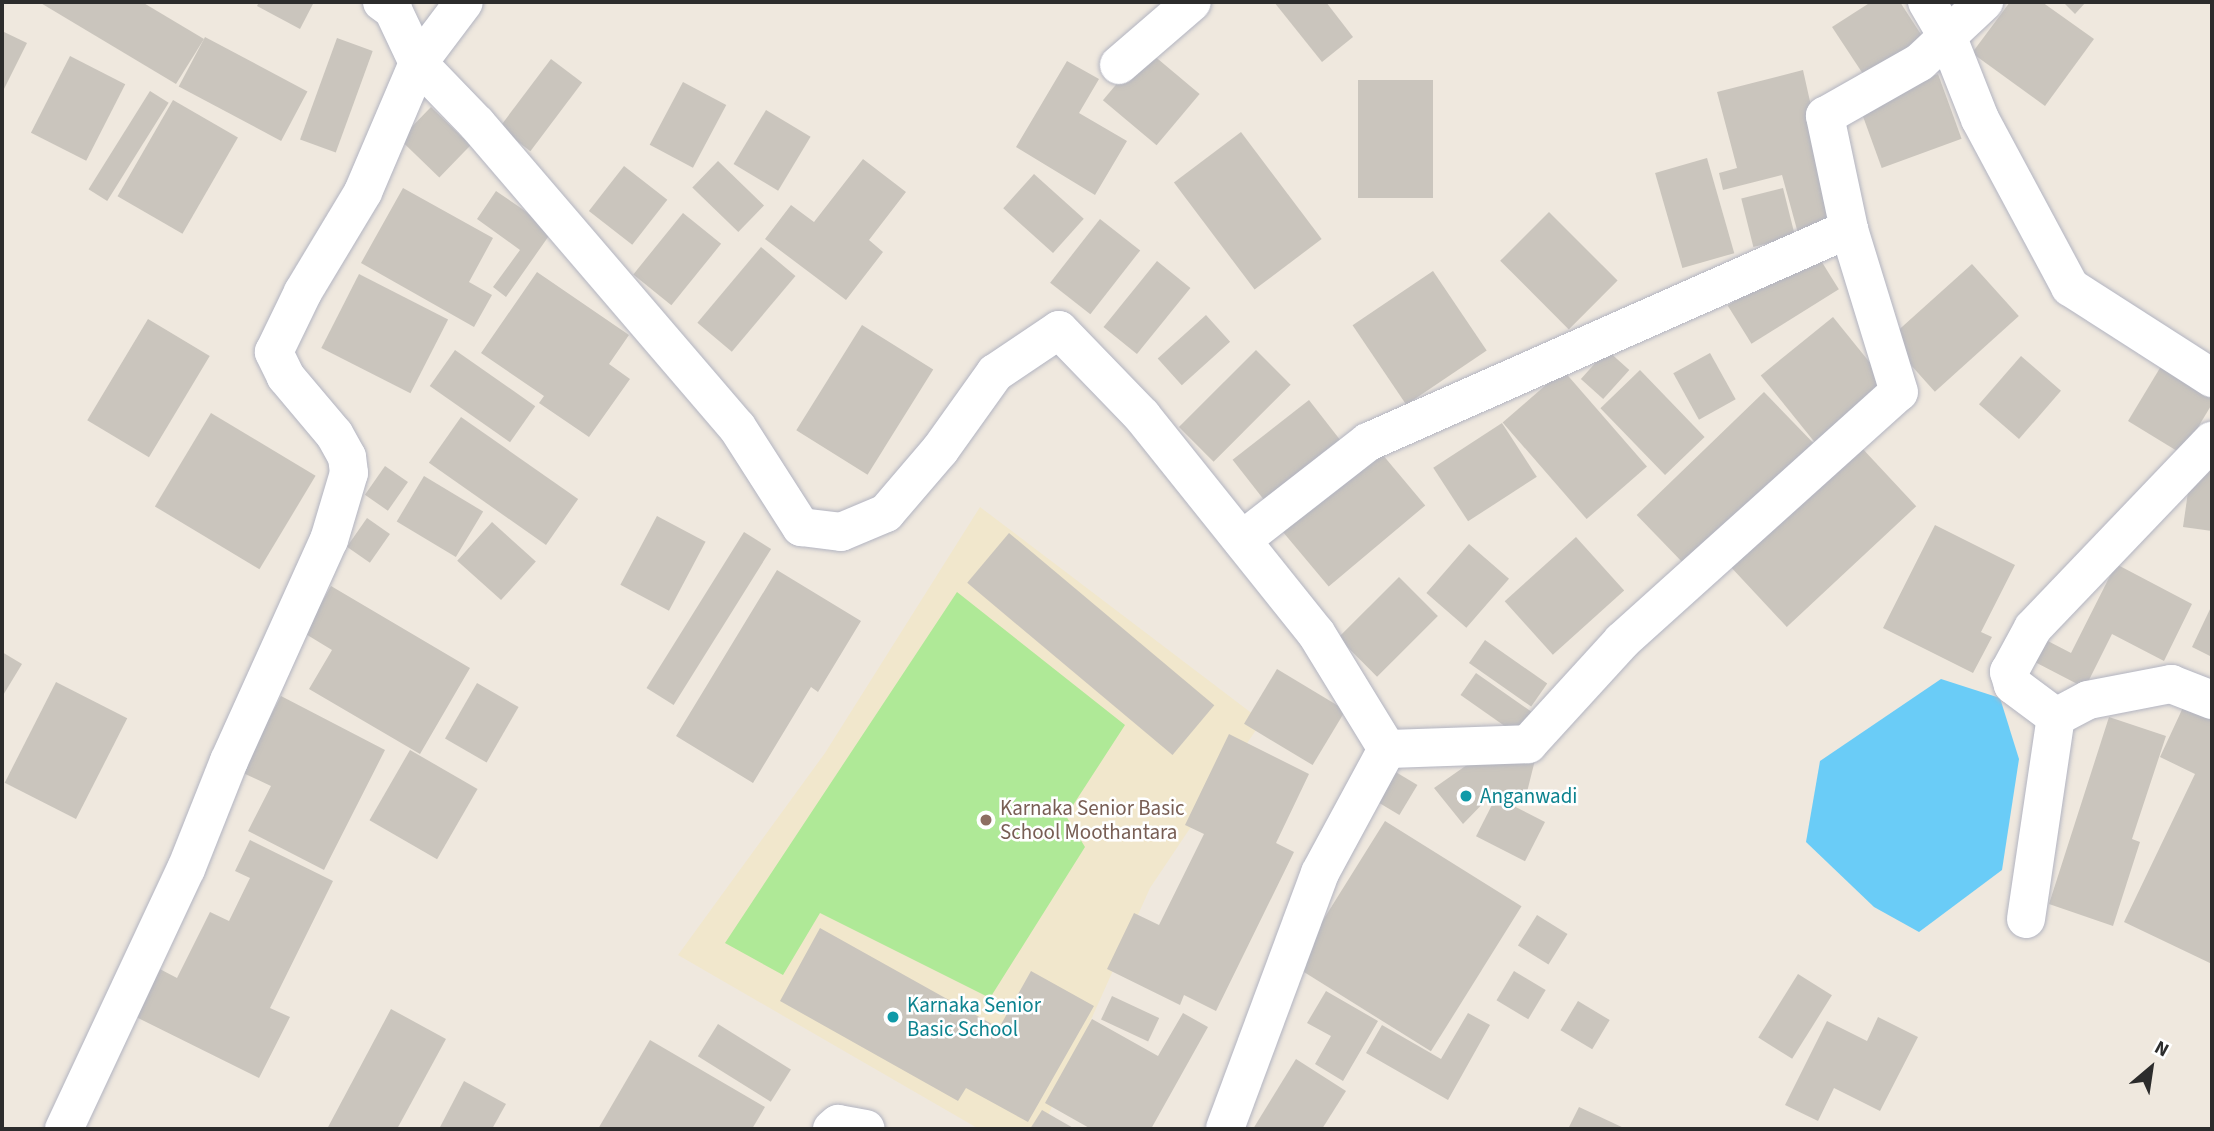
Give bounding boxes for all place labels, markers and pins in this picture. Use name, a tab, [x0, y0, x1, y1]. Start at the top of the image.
place label: Anganwadi	[1480, 783, 1577, 809]
marker: Anganwadi	[1458, 788, 1474, 804]
place label: Karnaka Senior Basic School Moothantara	[1000, 795, 1185, 845]
marker: Karnaka Senior Basic School Moothantara	[978, 812, 994, 828]
place label: Karnaka Senior Basic School	[907, 992, 1041, 1042]
marker: Karnaka Senior Basic School	[885, 1009, 901, 1025]

